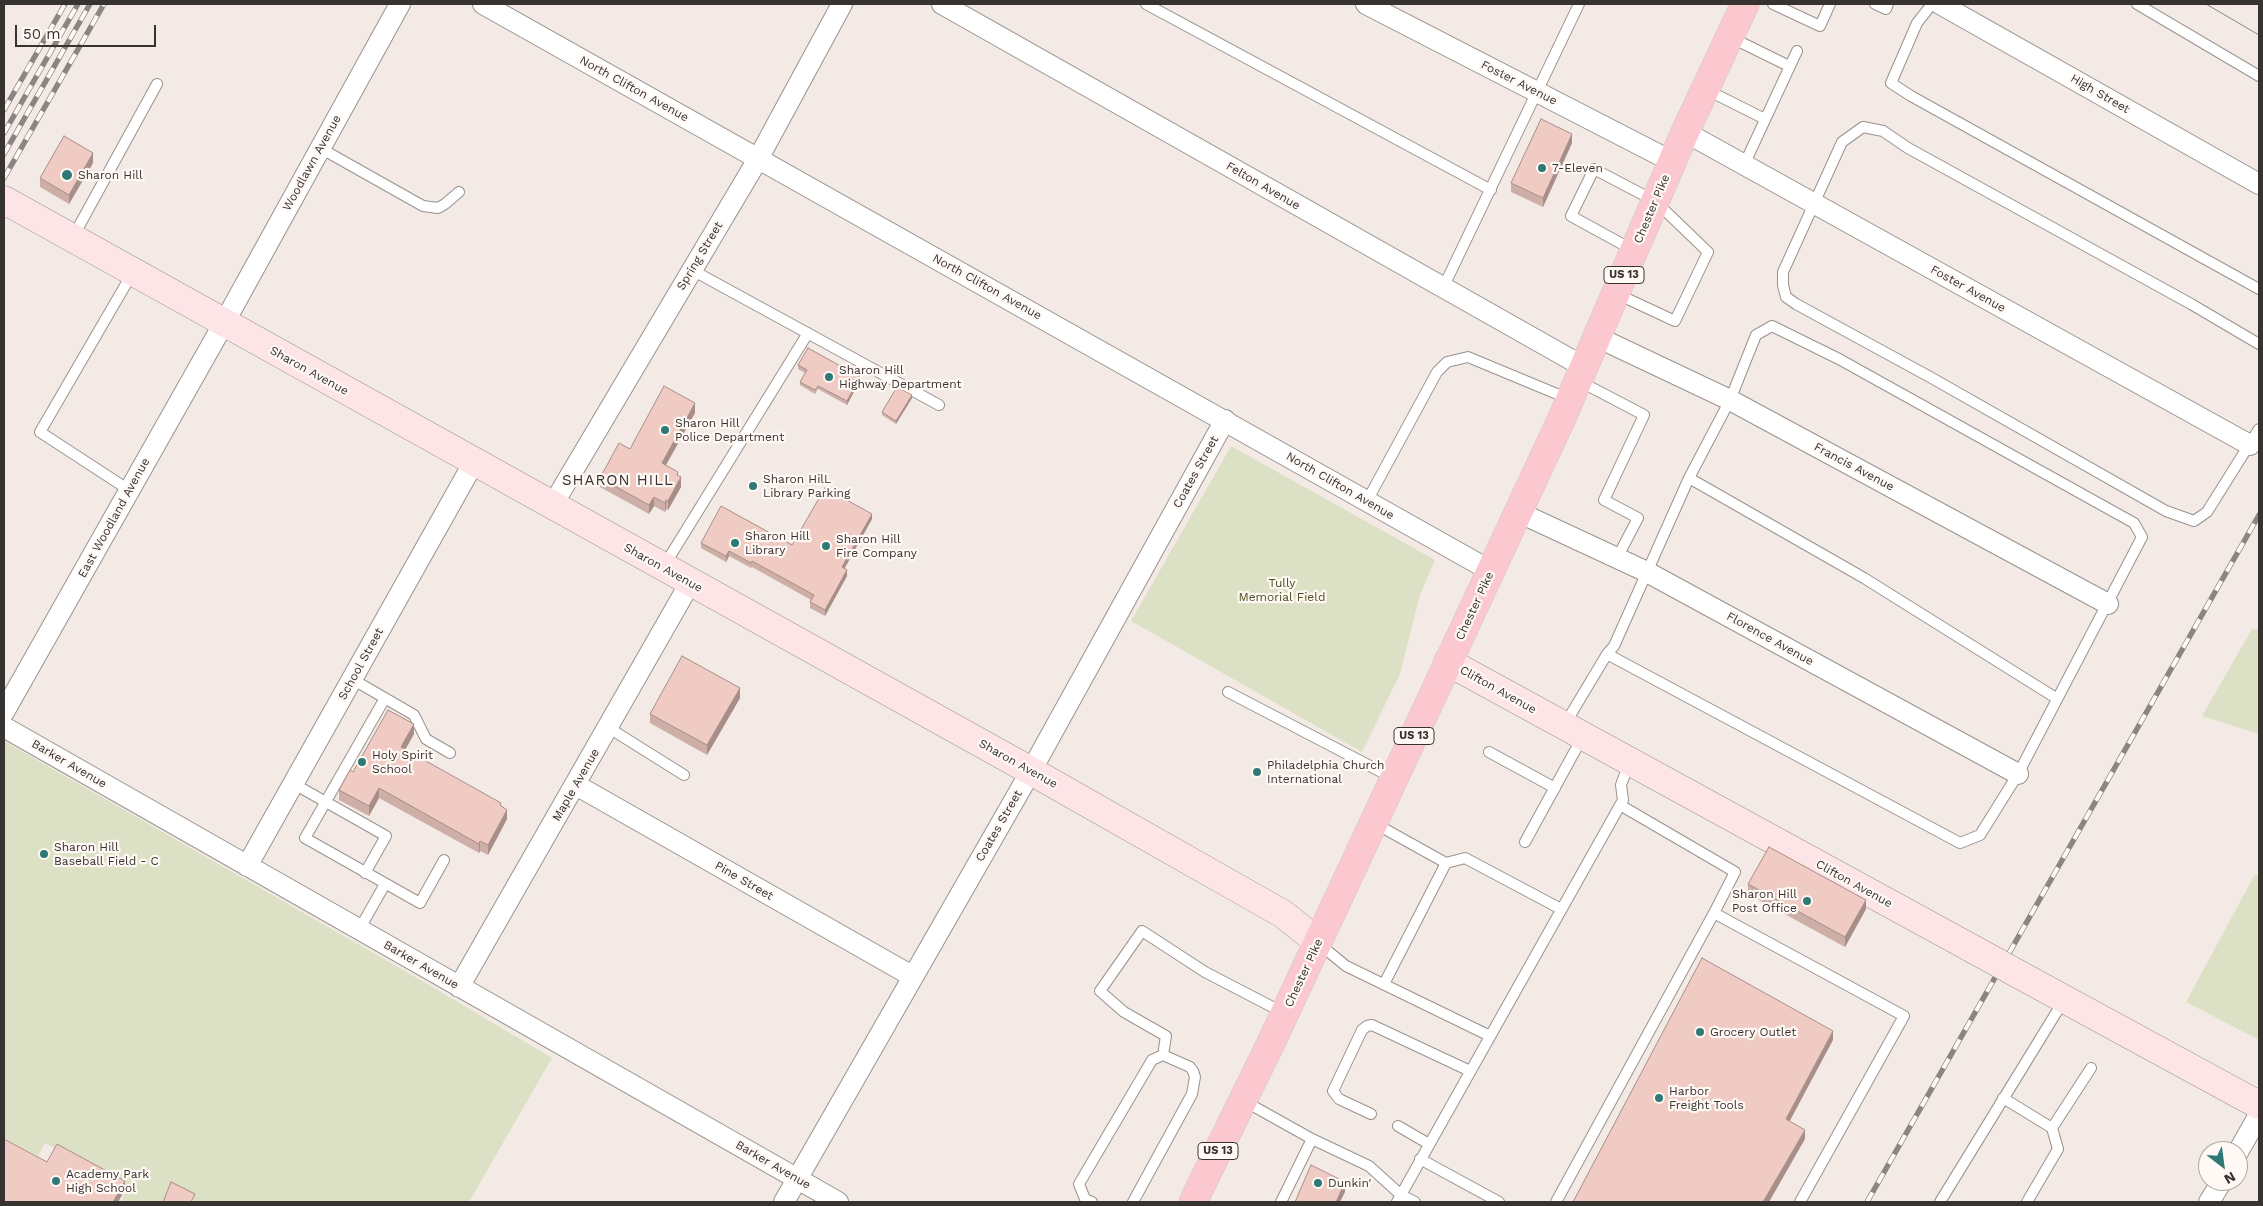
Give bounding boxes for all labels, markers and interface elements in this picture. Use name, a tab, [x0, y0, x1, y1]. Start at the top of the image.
scale bar	[18, 15, 159, 47]
text: 50 m	[23, 25, 60, 43]
street label: North Clifton Avenue	[577, 53, 691, 125]
street label: Foster Avenue	[1479, 58, 1559, 108]
street label: High Street	[2068, 71, 2132, 117]
street label: Woodlawn Avenue	[280, 113, 344, 213]
street label: Felton Avenue	[1223, 159, 1303, 213]
place label: 7-Eleven	[1552, 161, 1603, 175]
marker: 7-Eleven	[1536, 162, 1548, 174]
marker: Sharon Hill	[60, 168, 74, 182]
place label: Sharon Hill	[78, 168, 143, 182]
street label: Chester Pike	[1631, 172, 1673, 246]
street label: Spring Street	[674, 219, 726, 293]
street label: North Clifton Avenue	[930, 251, 1044, 323]
street label: Foster Avenue	[1928, 262, 2008, 316]
road number: US 13	[1604, 266, 1644, 284]
street label: Sharon Avenue	[267, 343, 351, 399]
place label: Sharon Hill Highway Department	[839, 363, 962, 391]
marker: Sharon Hill Highway Department	[823, 371, 835, 383]
place label: Sharon Hill Police Department	[675, 416, 784, 444]
marker: Sharon Hill Police Department	[659, 424, 671, 436]
street label: Coates Street	[1170, 433, 1222, 511]
street label: Francis Avenue	[1812, 440, 1896, 494]
street label: North Clifton Avenue	[1283, 449, 1397, 523]
street label: East Woodland Avenue	[75, 456, 153, 580]
district label: SHARON HILL	[561, 472, 675, 490]
place label: Sharon HilL Library Parking	[763, 472, 850, 500]
marker: Sharon HilL Library Parking	[747, 480, 759, 492]
place label: Sharon Hill Library	[745, 529, 810, 557]
place label: Sharon Hill Fire Company	[836, 532, 917, 560]
marker: Sharon Hill Library	[729, 537, 741, 549]
street label: Sharon Avenue	[621, 540, 705, 596]
marker: Sharon Hill Fire Company	[820, 540, 832, 552]
street label: Chester Pike	[1453, 569, 1497, 643]
park label: Tully Memorial Field	[1239, 576, 1325, 604]
street label: Florence Avenue	[1724, 609, 1816, 669]
street label: School Street	[335, 625, 387, 703]
street label: Clifton Avenue	[1457, 663, 1539, 717]
road number: US 13	[1394, 728, 1434, 744]
street label: Sharon Avenue	[976, 736, 1060, 792]
street label: Barker Avenue	[29, 737, 109, 791]
street label: Maple Avenue	[549, 746, 603, 824]
place label: Holy Spirit School	[372, 748, 433, 776]
marker: Holy Spirit School	[356, 756, 368, 768]
place label: Philadelphia Church International	[1267, 758, 1384, 786]
marker: Philadelphia Church International	[1251, 766, 1263, 778]
street label: Coates Street	[973, 788, 1025, 864]
place label: Sharon Hill Baseball Field - C	[54, 840, 159, 868]
marker: Sharon Hill Baseball Field - C	[38, 848, 50, 860]
street label: Clifton Avenue	[1813, 857, 1895, 911]
street label: Pine Street	[712, 858, 776, 904]
place label: Sharon Hill Post Office	[1732, 887, 1797, 915]
marker: Sharon Hill Post Office	[1801, 895, 1813, 907]
street label: Chester Pike	[1282, 936, 1326, 1010]
street label: Barker Avenue	[381, 938, 461, 992]
place label: Grocery Outlet	[1710, 1025, 1796, 1039]
marker: Grocery Outlet	[1694, 1026, 1706, 1038]
place label: Harbor Freight Tools	[1669, 1084, 1744, 1112]
marker: Harbor Freight Tools	[1653, 1092, 1665, 1104]
street label: Barker Avenue	[733, 1138, 813, 1192]
north arrow	[2198, 1141, 2248, 1191]
road number: US 13	[1198, 1142, 1238, 1160]
place label: Academy Park High School	[66, 1167, 149, 1195]
text: N	[2222, 1169, 2238, 1188]
marker: Academy Park High School	[50, 1175, 62, 1187]
place label: Dunkin'	[1328, 1176, 1371, 1190]
marker: Dunkin'	[1312, 1177, 1324, 1189]

